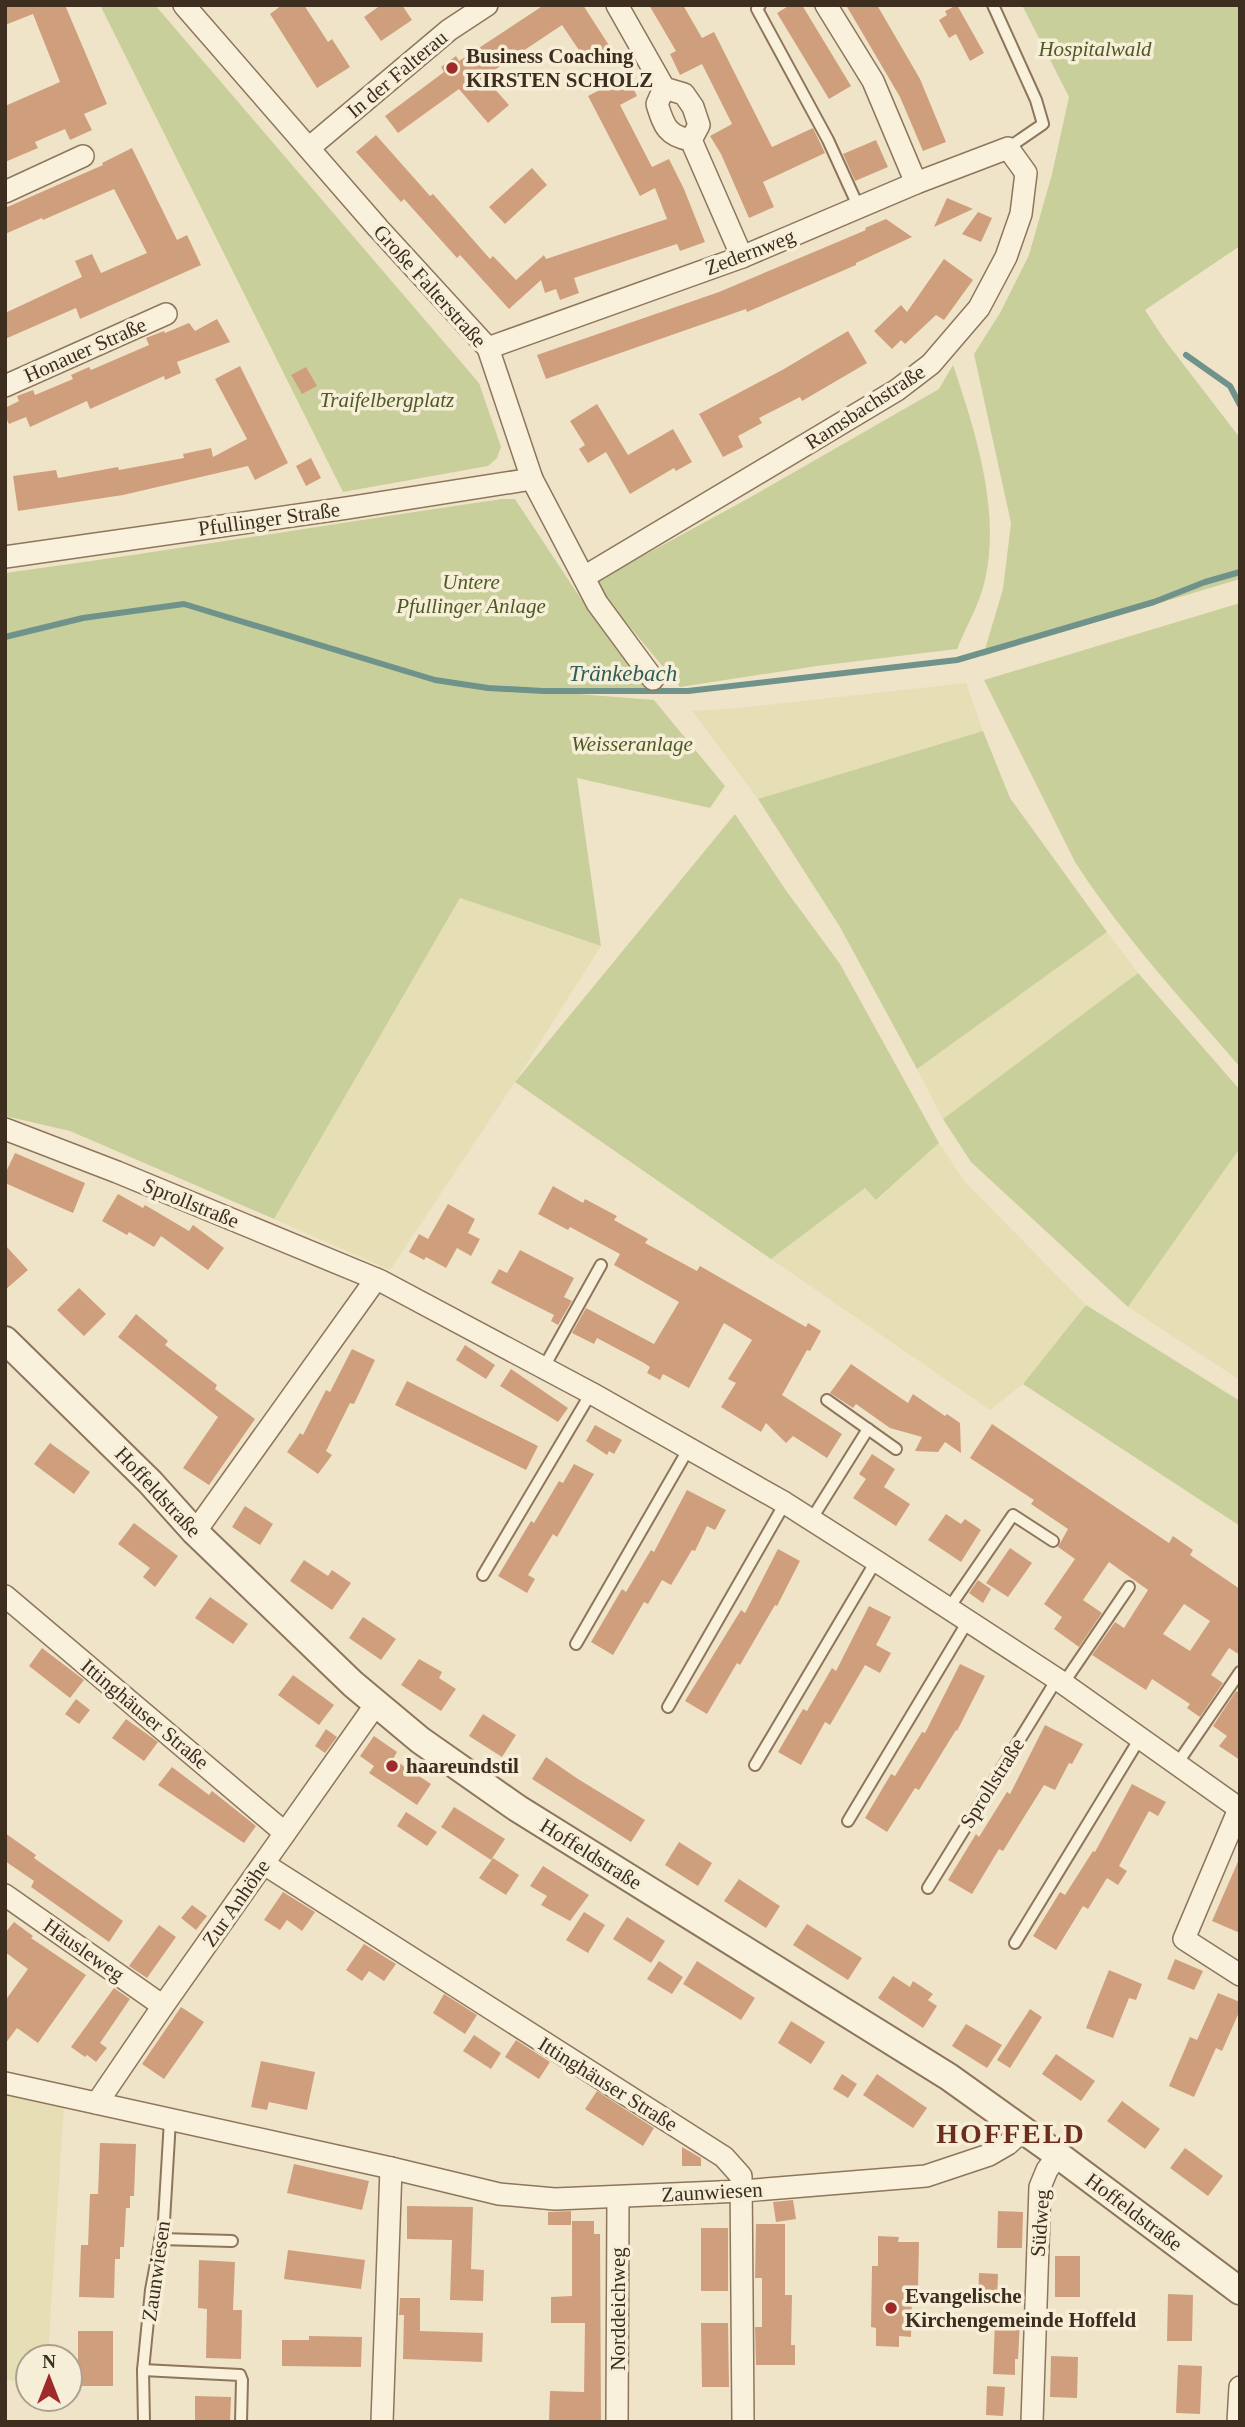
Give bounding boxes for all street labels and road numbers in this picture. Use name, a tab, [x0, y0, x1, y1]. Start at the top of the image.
street label: In der Falterau	[342, 25, 452, 123]
street label: Große Falterstraße	[369, 220, 491, 352]
street label: Zedernweg	[702, 224, 799, 280]
street label: Honauer Straße	[20, 312, 150, 388]
street label: Ramsbachstraße	[801, 359, 929, 455]
street label: Pfullinger Straße	[197, 497, 341, 541]
street label: Sprollstraße	[139, 1173, 243, 1233]
street label: Hoffeldstraße	[110, 1442, 206, 1542]
street label: Ittinghäuser Straße	[76, 1654, 214, 1774]
street label: Sprollstraße	[955, 1734, 1029, 1832]
street label: Hoffeldstraße	[536, 1813, 646, 1895]
street label: Zur Anhöhe	[197, 1855, 275, 1951]
street label: Häusleweg	[39, 1913, 130, 1987]
street label: Ittinghäuser Straße	[534, 2032, 682, 2136]
street label: Hoffeldstraße	[1081, 2168, 1187, 2256]
street label: Zaunwiesen	[661, 2177, 764, 2207]
street label: Südweg	[1026, 2188, 1054, 2258]
street label: Zaunwiesen	[137, 2219, 175, 2323]
street label: Norddeichweg	[606, 2247, 630, 2371]

